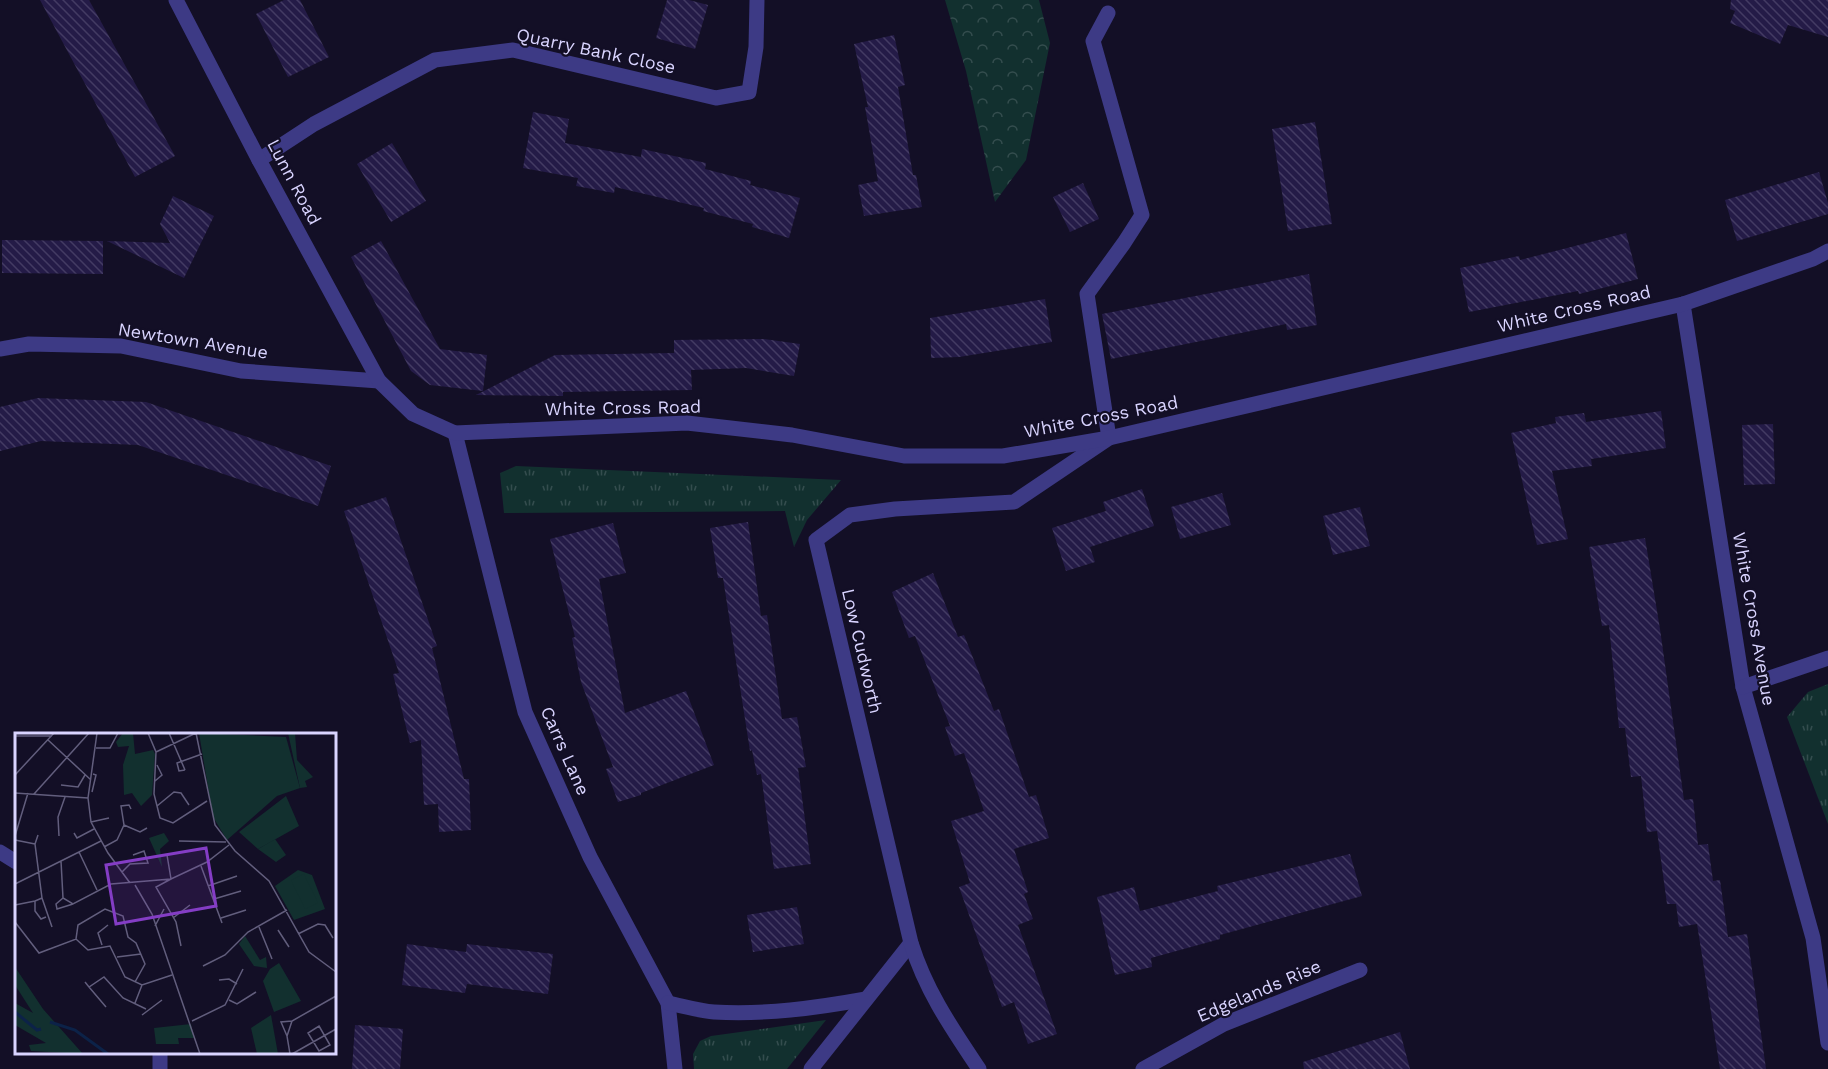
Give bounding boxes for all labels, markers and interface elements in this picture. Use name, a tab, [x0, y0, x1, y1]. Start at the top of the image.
street label: Quarry Bank Close	[515, 23, 678, 78]
street label: Lunn Road	[263, 135, 326, 228]
street label: White Cross Road	[1495, 281, 1653, 336]
street label: Newtown Avenue	[117, 318, 270, 363]
street label: White Cross Road	[1022, 391, 1180, 442]
street label: White Cross Road	[545, 396, 701, 419]
street label: White Cross Avenue	[1729, 531, 1780, 707]
street label: Low Cudworth	[838, 586, 887, 715]
street label: Carrs Lane	[537, 703, 594, 798]
inset map	[15, 733, 336, 1054]
street label: Edgelands Rise	[1194, 955, 1324, 1026]

